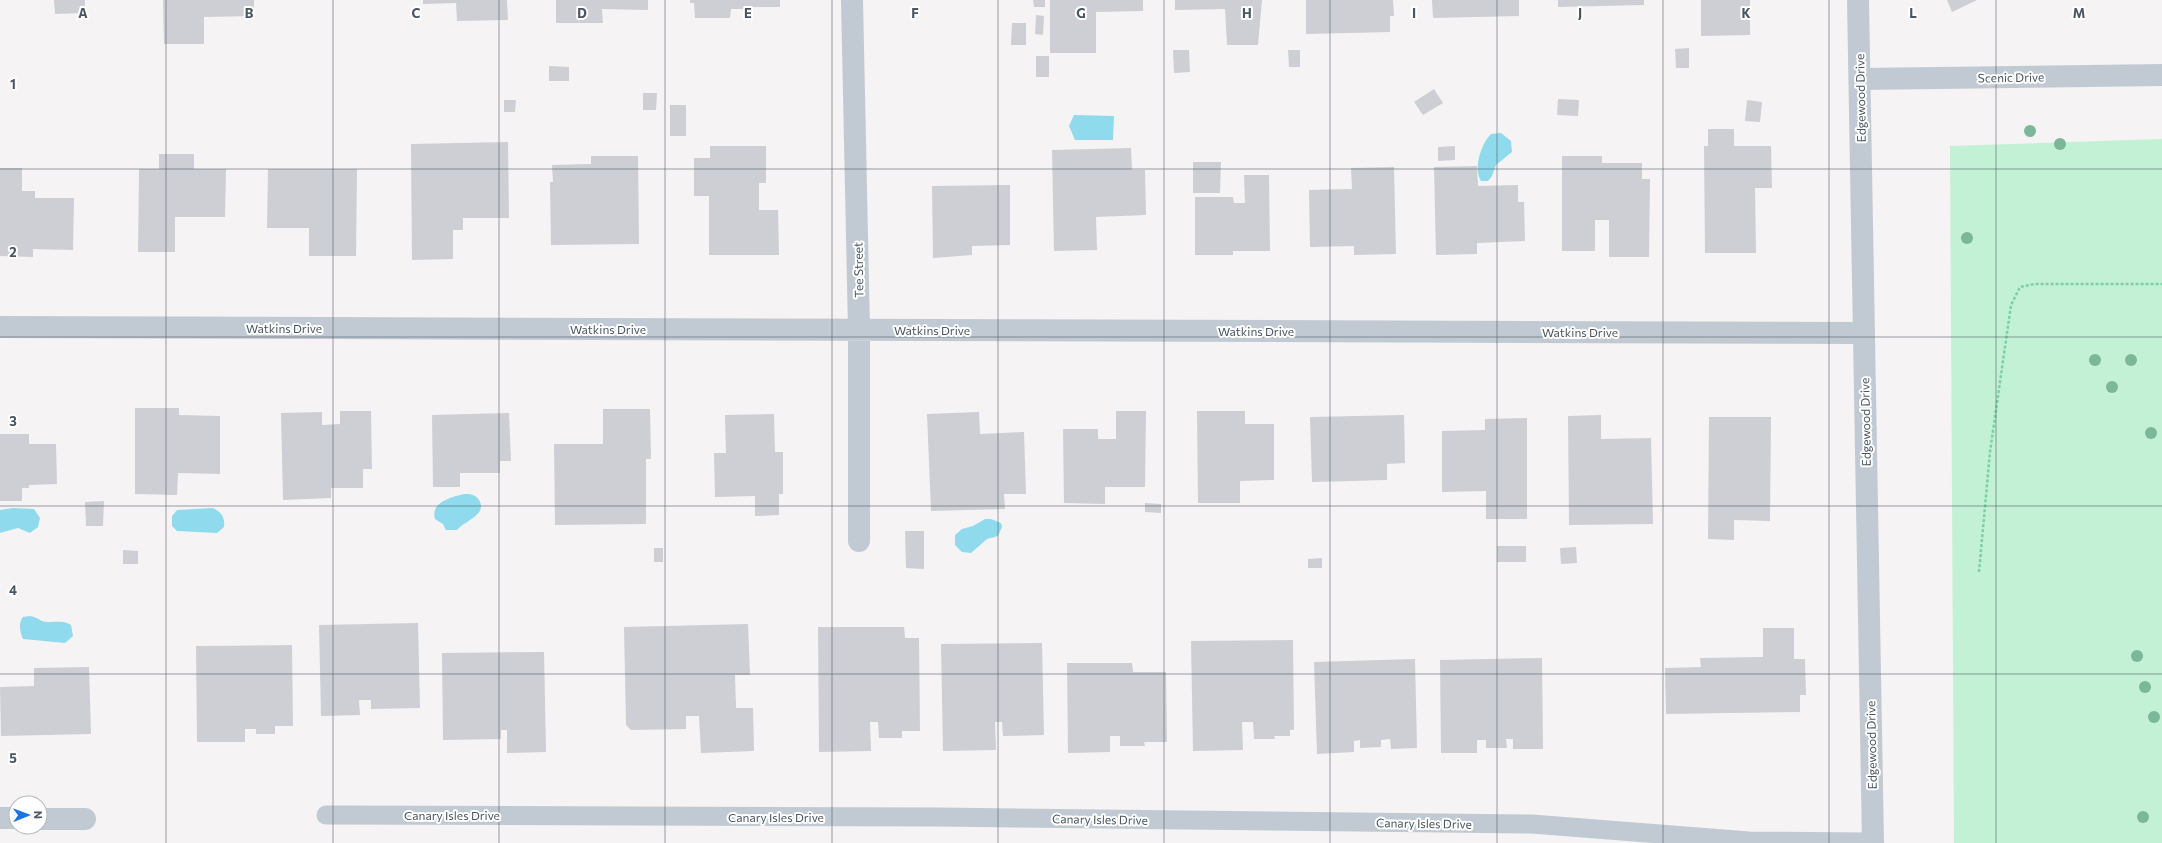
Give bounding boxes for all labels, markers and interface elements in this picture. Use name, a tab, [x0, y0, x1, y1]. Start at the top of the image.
text: A	[78, 5, 88, 21]
text: B	[245, 5, 254, 21]
text: C	[412, 5, 421, 21]
text: D	[577, 5, 587, 21]
text: E	[744, 5, 752, 21]
text: F	[911, 5, 919, 21]
text: G	[1076, 5, 1086, 21]
text: H	[1242, 5, 1252, 21]
text: I	[1412, 5, 1416, 21]
text: J	[1578, 5, 1582, 21]
text: K	[1741, 5, 1751, 21]
text: L	[1909, 5, 1917, 21]
text: M	[2073, 5, 2085, 21]
street label: Edgewood Drive	[1852, 54, 1868, 142]
street label: Scenic Drive	[1978, 69, 2044, 85]
text: 1	[10, 76, 16, 92]
street label: Tee Street	[851, 242, 865, 298]
text: 2	[9, 244, 17, 260]
street label: Watkins Drive	[246, 321, 322, 335]
street label: Watkins Drive	[570, 322, 646, 336]
street label: Watkins Drive	[894, 323, 970, 337]
street label: Watkins Drive	[1218, 324, 1294, 338]
street label: Watkins Drive	[1542, 325, 1618, 339]
street label: Edgewood Drive	[1857, 378, 1873, 466]
text: 3	[9, 413, 17, 429]
text: 4	[9, 582, 17, 598]
street label: Edgewood Drive	[1863, 701, 1879, 789]
text: 5	[9, 750, 17, 766]
north arrow	[8, 795, 48, 835]
street label: Canary Isles Drive	[404, 808, 500, 822]
street label: Canary Isles Drive	[728, 810, 824, 824]
text: N	[32, 811, 45, 819]
street label: Canary Isles Drive	[1052, 811, 1148, 827]
street label: Canary Isles Drive	[1376, 815, 1472, 831]

